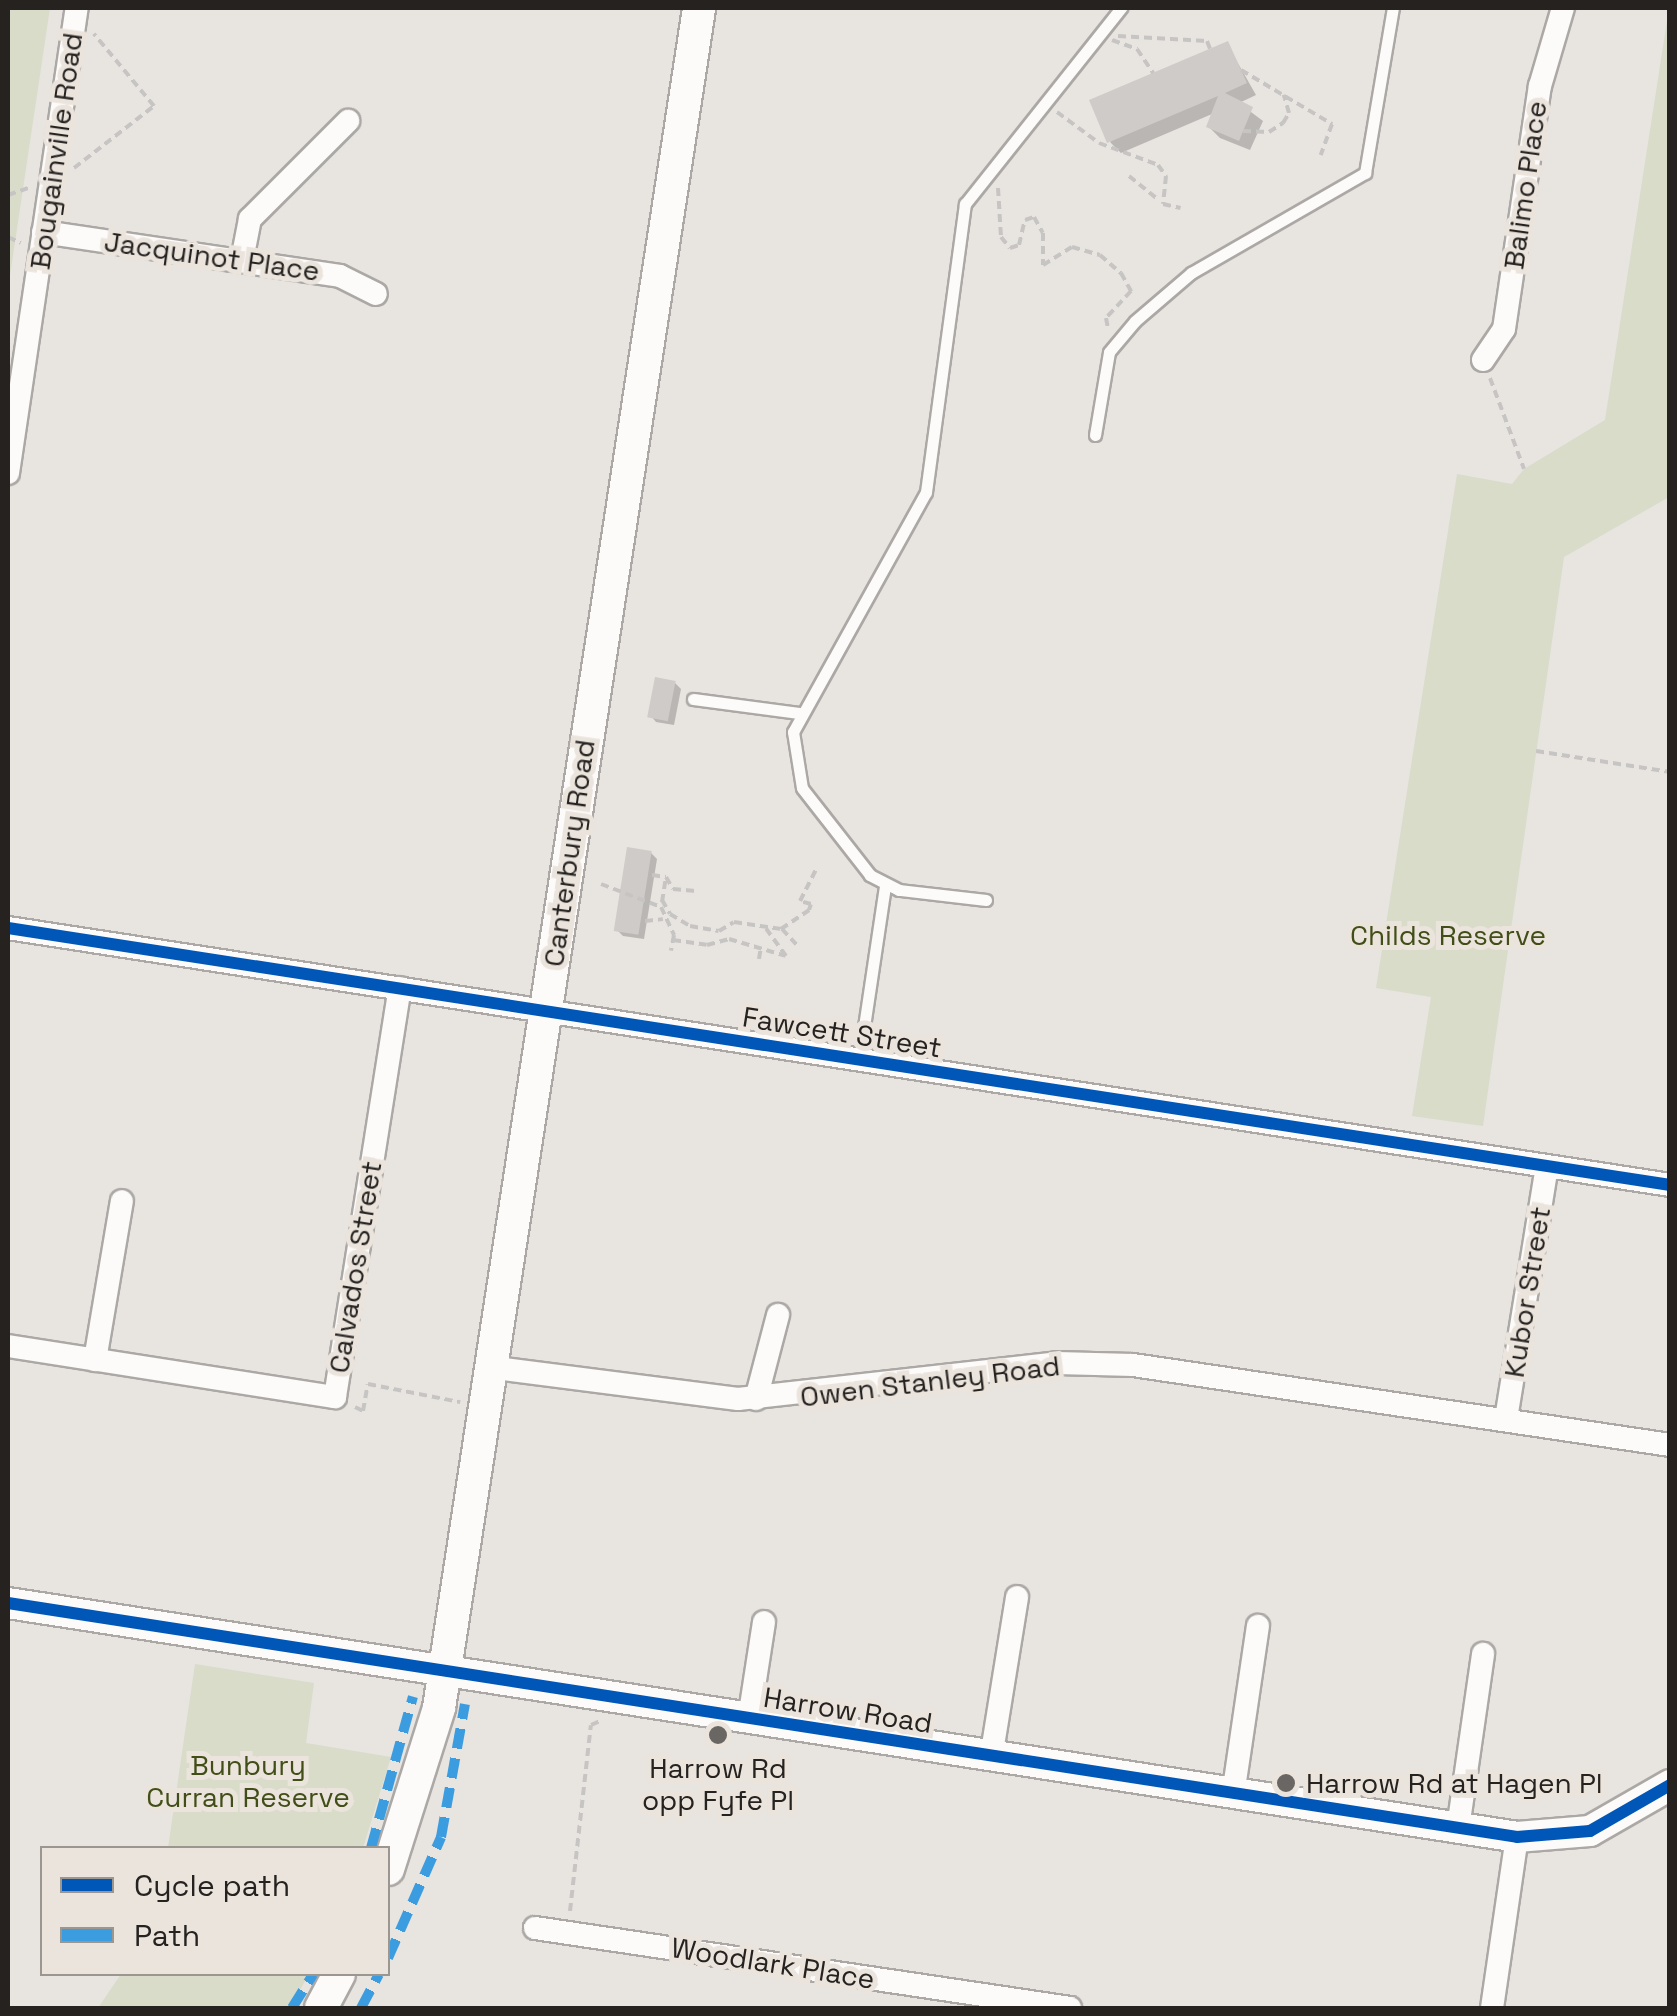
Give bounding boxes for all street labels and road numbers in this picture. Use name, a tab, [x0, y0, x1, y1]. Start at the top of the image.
street label: Bougainville Road	[23, 30, 89, 272]
street label: Balimo Place	[1497, 99, 1553, 271]
street label: Jacquinot Place	[102, 224, 322, 288]
street label: Canterbury Road	[536, 737, 602, 969]
street label: Fawcett Street	[740, 1000, 944, 1064]
street label: Calvados Street	[322, 1159, 388, 1375]
street label: Kubor Street	[1497, 1204, 1557, 1380]
street label: Owen Stanley Road	[798, 1348, 1062, 1414]
street label: Harrow Road	[761, 1680, 935, 1740]
street label: Woodlark Place	[669, 1930, 877, 1996]

